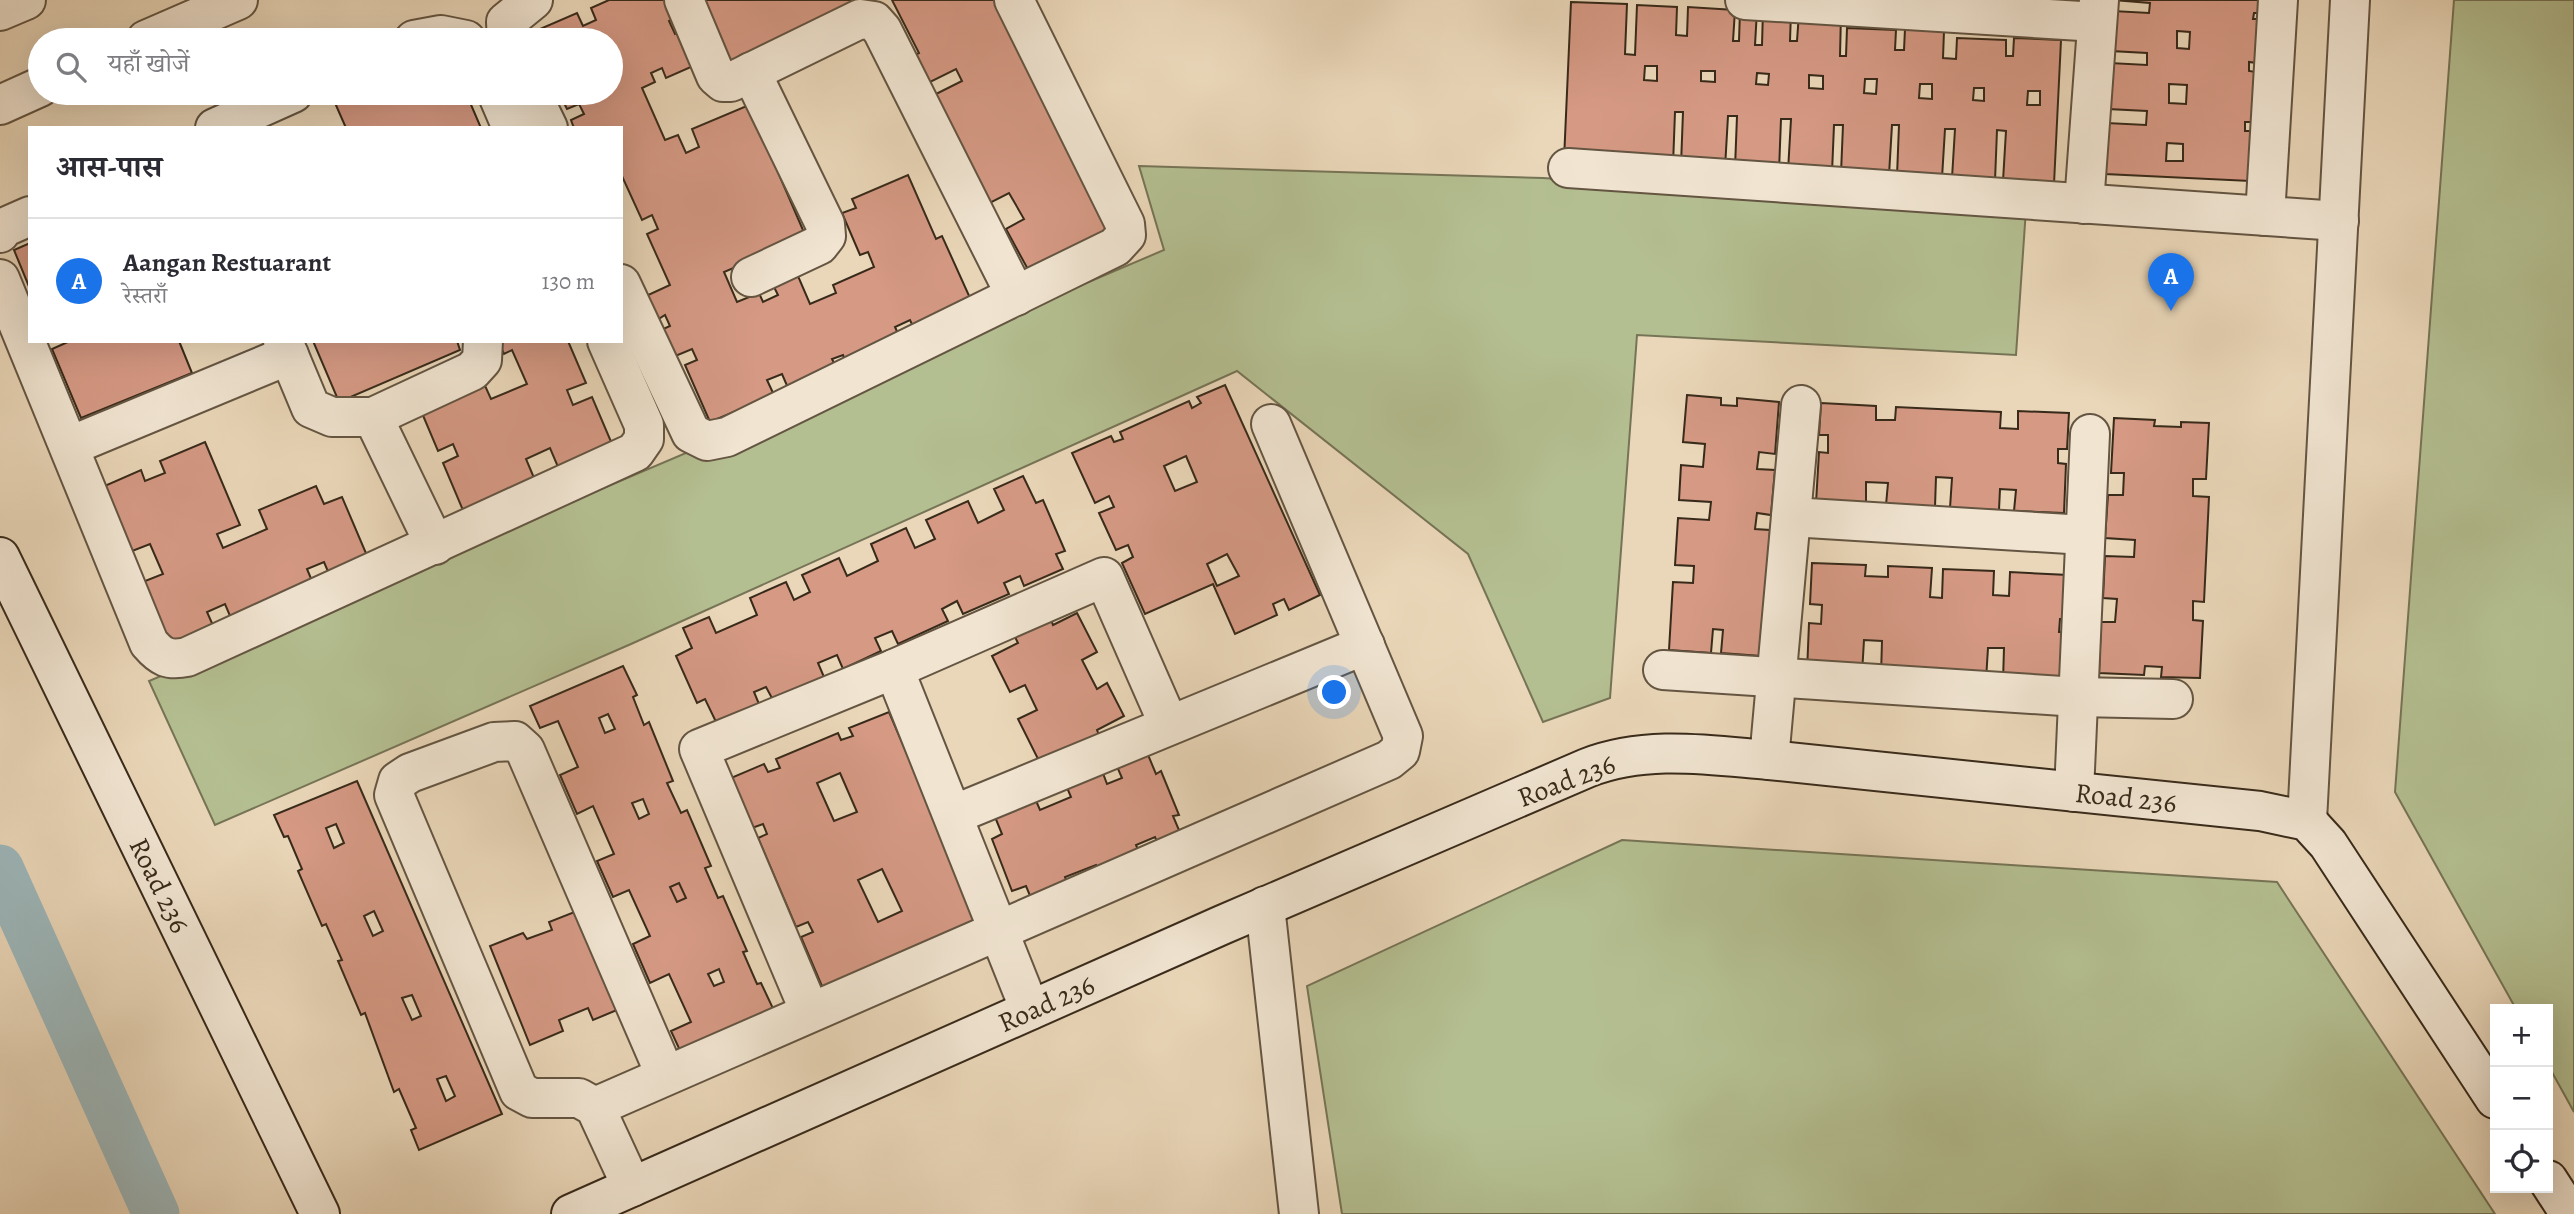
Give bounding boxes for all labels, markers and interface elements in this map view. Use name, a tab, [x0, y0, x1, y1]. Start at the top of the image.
search box	[28, 28, 623, 105]
text: यहाँ खोजें	[108, 46, 189, 81]
icon: search	[52, 48, 90, 86]
text: आस-पास	[56, 147, 162, 187]
text: Aangan Restuarant	[123, 245, 331, 280]
pin: A	[2148, 253, 2194, 311]
text: A	[72, 266, 86, 297]
text: 130 m	[542, 266, 595, 297]
text: रेस्तराँ	[123, 280, 167, 311]
your location	[1317, 675, 1351, 709]
street label: Road 236	[1512, 745, 1621, 817]
street label: Road 236	[2073, 774, 2179, 822]
street label: Road 236	[120, 831, 199, 940]
street label: Road 236	[992, 966, 1101, 1042]
map controls	[2490, 1004, 2553, 1193]
button: +	[2490, 1004, 2553, 1067]
button: −	[2490, 1067, 2553, 1130]
button: locate	[2490, 1130, 2553, 1193]

